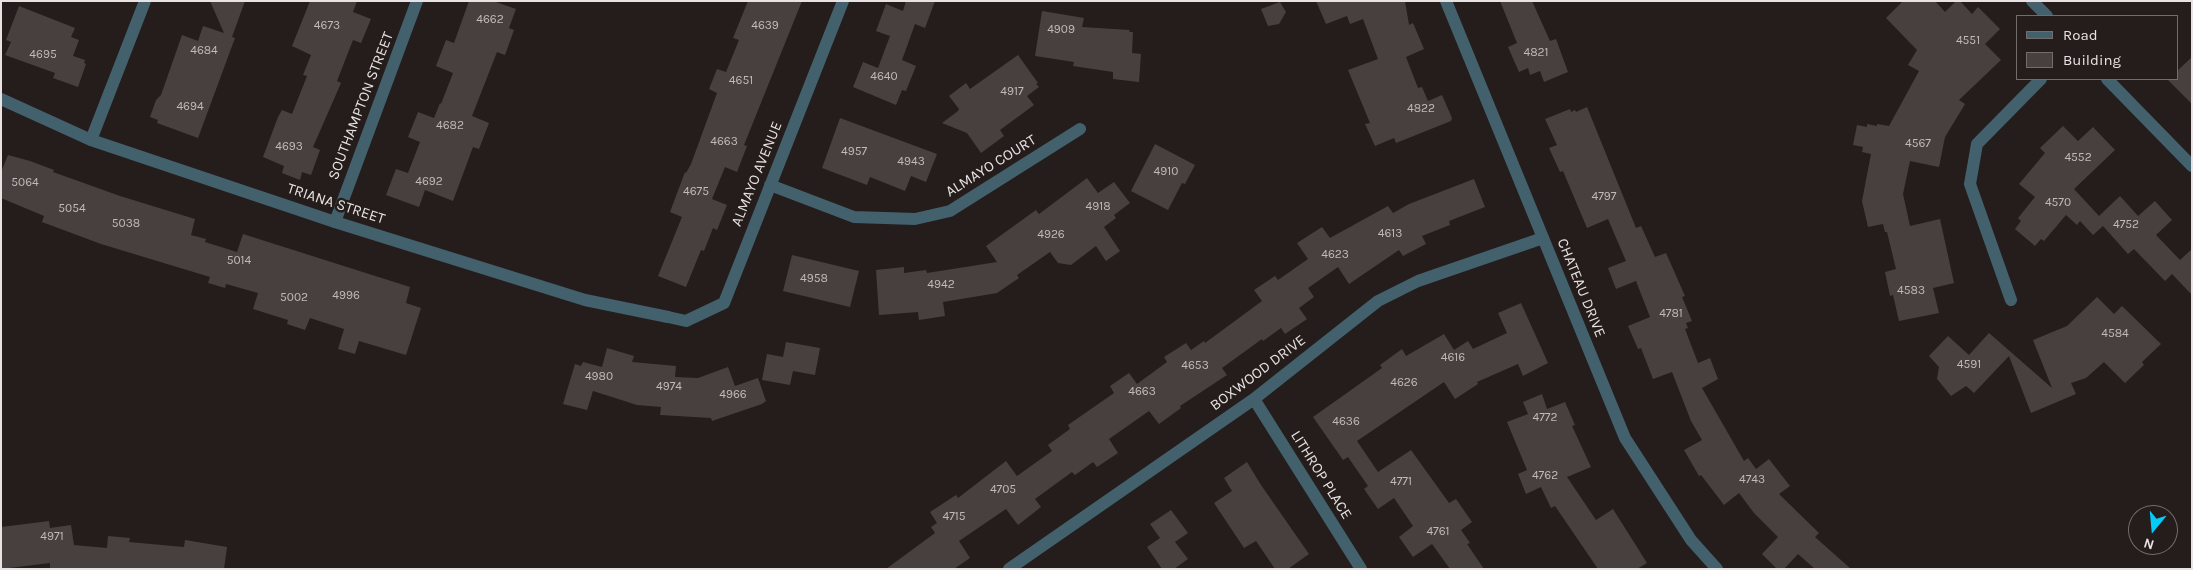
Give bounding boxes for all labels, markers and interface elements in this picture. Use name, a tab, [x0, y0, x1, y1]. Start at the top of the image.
house number: 4662	[476, 13, 504, 27]
legend	[2016, 15, 2178, 80]
house number: 4673	[314, 19, 340, 33]
house number: 4639	[751, 19, 779, 33]
house number: 4909	[1047, 23, 1075, 37]
text: Road	[2063, 26, 2098, 44]
street label: SOUTHAMPTON STREET	[324, 30, 398, 182]
house number: 4551	[1956, 34, 1980, 48]
house number: 4684	[190, 44, 218, 58]
house number: 4821	[1524, 46, 1548, 60]
house number: 4695	[29, 48, 57, 62]
text: Building	[2063, 51, 2121, 69]
house number: 4640	[870, 70, 898, 84]
house number: 4651	[729, 74, 753, 88]
house number: 4917	[1000, 85, 1024, 99]
house number: 4694	[176, 100, 204, 114]
house number: 4822	[1407, 102, 1435, 116]
house number: 4682	[436, 119, 464, 133]
street label: ALMAYO AVENUE	[728, 119, 786, 229]
street label: ALMAYO COURT	[942, 131, 1040, 201]
house number: 4663	[710, 135, 738, 149]
house number: 4567	[1905, 137, 1931, 151]
house number: 4693	[275, 140, 303, 154]
house number: 4957	[841, 145, 867, 159]
house number: 4552	[2064, 151, 2092, 165]
house number: 4943	[897, 155, 925, 169]
house number: 4910	[1154, 165, 1178, 179]
house number: 4692	[415, 175, 443, 189]
house number: 5064	[11, 176, 39, 190]
street label: TRIANA STREET	[285, 180, 387, 228]
house number: 4675	[683, 185, 709, 199]
house number: 4797	[1592, 190, 1616, 204]
house number: 4570	[2045, 196, 2071, 210]
house number: 4918	[1085, 200, 1111, 214]
house number: 5054	[58, 202, 86, 216]
house number: 5038	[112, 217, 140, 231]
house number: 4752	[2113, 218, 2139, 232]
house number: 4613	[1378, 227, 1402, 241]
house number: 4926	[1037, 228, 1065, 242]
street label: CHATEAU DRIVE	[1553, 236, 1609, 340]
house number: 4623	[1321, 248, 1349, 262]
house number: 5014	[227, 254, 251, 268]
house number: 4958	[800, 272, 828, 286]
house number: 4942	[927, 278, 955, 292]
house number: 4583	[1897, 284, 1925, 298]
house number: 4996	[332, 289, 360, 303]
house number: 5002	[280, 291, 308, 305]
house number: 4781	[1659, 307, 1683, 321]
house number: 4584	[2101, 327, 2129, 341]
street label: BOXWOOD DRIVE	[1207, 331, 1309, 415]
house number: 4616	[1441, 351, 1465, 365]
house number: 4591	[1957, 358, 1981, 372]
house number: 4653	[1181, 359, 1209, 373]
house number: 4980	[585, 370, 613, 384]
house number: 4626	[1390, 376, 1418, 390]
house number: 4974	[656, 380, 682, 394]
house number: 4663	[1128, 385, 1156, 399]
house number: 4966	[719, 388, 747, 402]
house number: 4772	[1533, 411, 1557, 425]
house number: 4636	[1332, 415, 1360, 429]
street label: LITHROP PLACE	[1287, 427, 1355, 523]
house number: 4762	[1532, 469, 1558, 483]
house number: 4743	[1739, 473, 1765, 487]
house number: 4771	[1390, 475, 1412, 489]
house number: 4705	[990, 483, 1016, 497]
north arrow	[2128, 505, 2178, 555]
house number: 4715	[942, 510, 966, 524]
house number: 4761	[1426, 525, 1450, 539]
house number: 4971	[40, 530, 64, 544]
text: N	[2141, 534, 2156, 553]

